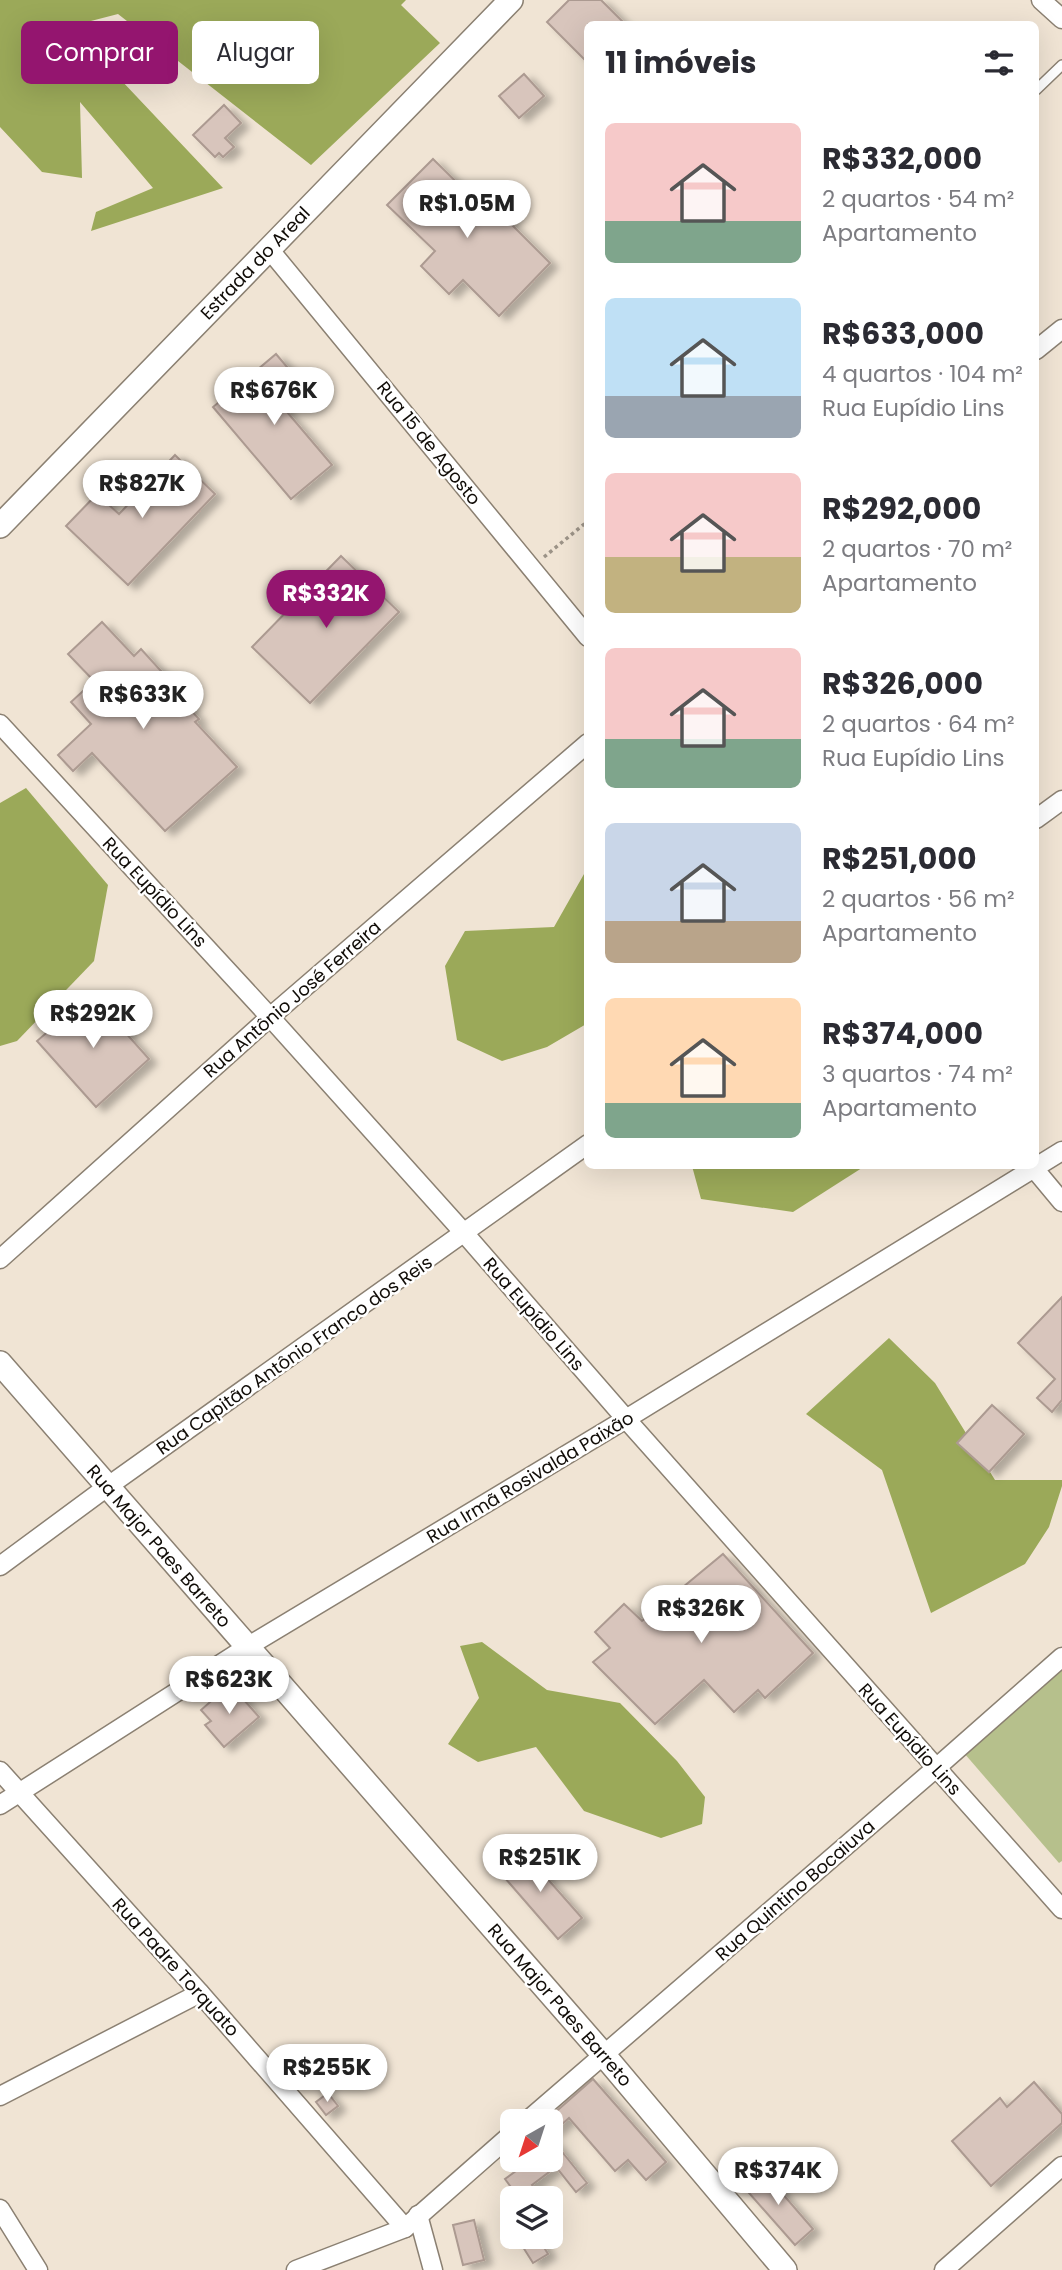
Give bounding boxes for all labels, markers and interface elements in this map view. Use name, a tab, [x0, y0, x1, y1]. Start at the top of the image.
chip: Comprar	[21, 21, 178, 84]
chip: Alugar	[192, 21, 319, 84]
text: 11 imóveis	[605, 41, 757, 84]
icon: filters	[980, 44, 1018, 82]
text: R$332,000	[822, 137, 982, 180]
icon: home	[661, 151, 745, 235]
pin: R$1.05M	[402, 180, 532, 240]
text: 2 quartos · 54 m²	[822, 183, 1014, 215]
text: R$1.05M	[419, 187, 515, 219]
street label: Estrada do Areal	[194, 201, 316, 325]
text: Apartamento	[822, 217, 977, 249]
text: R$633,000	[822, 312, 984, 355]
icon: home	[661, 326, 745, 410]
text: 4 quartos · 104 m²	[822, 358, 1023, 390]
pin: R$676K	[217, 368, 331, 427]
text: R$676K	[230, 374, 318, 406]
street label: Rua 15 de Agosto	[371, 376, 487, 510]
text: Rua Eupídio Lins	[822, 392, 1005, 424]
pin: R$827K	[85, 461, 199, 520]
text: R$827K	[99, 467, 185, 499]
text: R$292,000	[822, 487, 981, 530]
icon: home	[661, 501, 745, 585]
text: 2 quartos · 70 m²	[822, 533, 1012, 565]
text: Apartamento	[822, 567, 977, 599]
pin: R$332K	[269, 570, 383, 630]
text: R$332K	[282, 577, 370, 609]
text: R$326,000	[822, 662, 983, 705]
pin: R$633K	[86, 672, 200, 731]
icon: home	[661, 676, 745, 760]
text: R$633K	[99, 678, 187, 710]
text: 2 quartos · 64 m²	[822, 708, 1015, 740]
text: Rua Eupídio Lins	[822, 742, 1005, 774]
street label: Rua Eupídio Lins	[97, 831, 213, 953]
text: R$251,000	[822, 837, 977, 880]
icon: home	[661, 851, 745, 935]
text: 2 quartos · 56 m²	[822, 883, 1015, 915]
street label: Rua Antônio José Ferreira	[198, 915, 386, 1083]
text: Apartamento	[822, 917, 977, 949]
pin: R$292K	[36, 990, 150, 1050]
text: R$292K	[50, 997, 136, 1029]
text: R$374,000	[822, 1012, 983, 1055]
icon: home	[661, 1026, 745, 1110]
text: 3 quartos · 74 m²	[822, 1058, 1013, 1090]
text: Apartamento	[822, 1092, 977, 1124]
street label: Rua Capitão Antônio Franco dos Reis	[151, 1250, 437, 1460]
street label: Rua Eupídio Lins	[478, 1252, 590, 1376]
street label: Rua Irmã Rosivalda Paixão	[422, 1405, 638, 1549]
street label: Rua Major Paes Barreto	[81, 1459, 237, 1633]
pin: R$326K	[644, 1586, 758, 1645]
text: R$326K	[657, 1592, 745, 1624]
pin: R$623K	[172, 1656, 286, 1716]
text: R$623K	[185, 1663, 273, 1695]
street label: Rua Eupídio Lins	[853, 1678, 967, 1800]
street label: Rua Quintino Bocaiuva	[710, 1814, 880, 1966]
pin: R$251K	[483, 1834, 597, 1894]
text: R$251K	[499, 1841, 581, 1873]
street label: Rua Padre Torquato	[107, 1892, 245, 2042]
street label: Rua Major Paes Barreto	[482, 1918, 638, 2092]
pin: R$255K	[270, 2044, 384, 2104]
text: R$255K	[282, 2051, 372, 2083]
north arrow	[500, 2109, 564, 2172]
map controls	[500, 2109, 563, 2249]
pin: R$374K	[721, 2148, 835, 2207]
text: R$374K	[734, 2154, 822, 2186]
button: layers	[500, 2186, 563, 2249]

